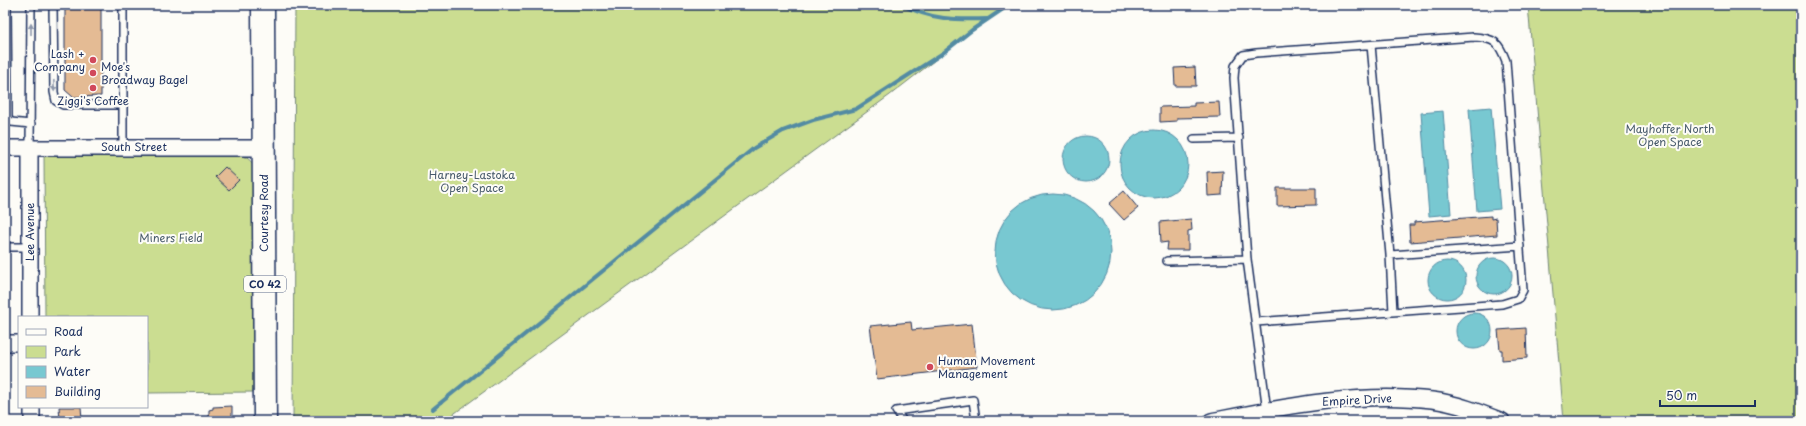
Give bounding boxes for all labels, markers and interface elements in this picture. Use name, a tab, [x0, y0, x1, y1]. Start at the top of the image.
one-way arrow	[28, 22, 34, 35]
place label: Lash + Company	[34, 45, 85, 75]
marker: Lash + Company	[88, 55, 98, 65]
place label: Moe's Broadway Bagel	[101, 58, 188, 88]
marker: Moe's Broadway Bagel	[88, 68, 98, 78]
one-way arrow	[51, 80, 57, 93]
marker: Ziggi's Coffee	[88, 83, 98, 93]
place label: Ziggi's Coffee	[57, 92, 129, 109]
park label: Mayhoffer North Open Space	[1625, 120, 1715, 150]
street label: South Street	[101, 138, 168, 155]
park label: Harney-Lastoka Open Space	[429, 166, 515, 196]
street label: Courtesy Road	[255, 174, 272, 252]
street label: Lee Avenue	[21, 203, 38, 261]
park label: Miners Field	[139, 229, 203, 246]
road number: CO 42	[244, 276, 286, 292]
legend	[18, 316, 148, 408]
text: Road	[54, 322, 83, 340]
text: Park	[54, 342, 81, 360]
place label: Human Movement Management	[938, 352, 1036, 382]
text: Water	[54, 362, 91, 380]
marker: Human Movement Management	[925, 362, 935, 372]
text: Building	[54, 382, 101, 400]
scale bar	[1660, 382, 1755, 408]
text: 50 m	[1666, 386, 1697, 404]
street label: Empire Drive	[1322, 389, 1392, 410]

